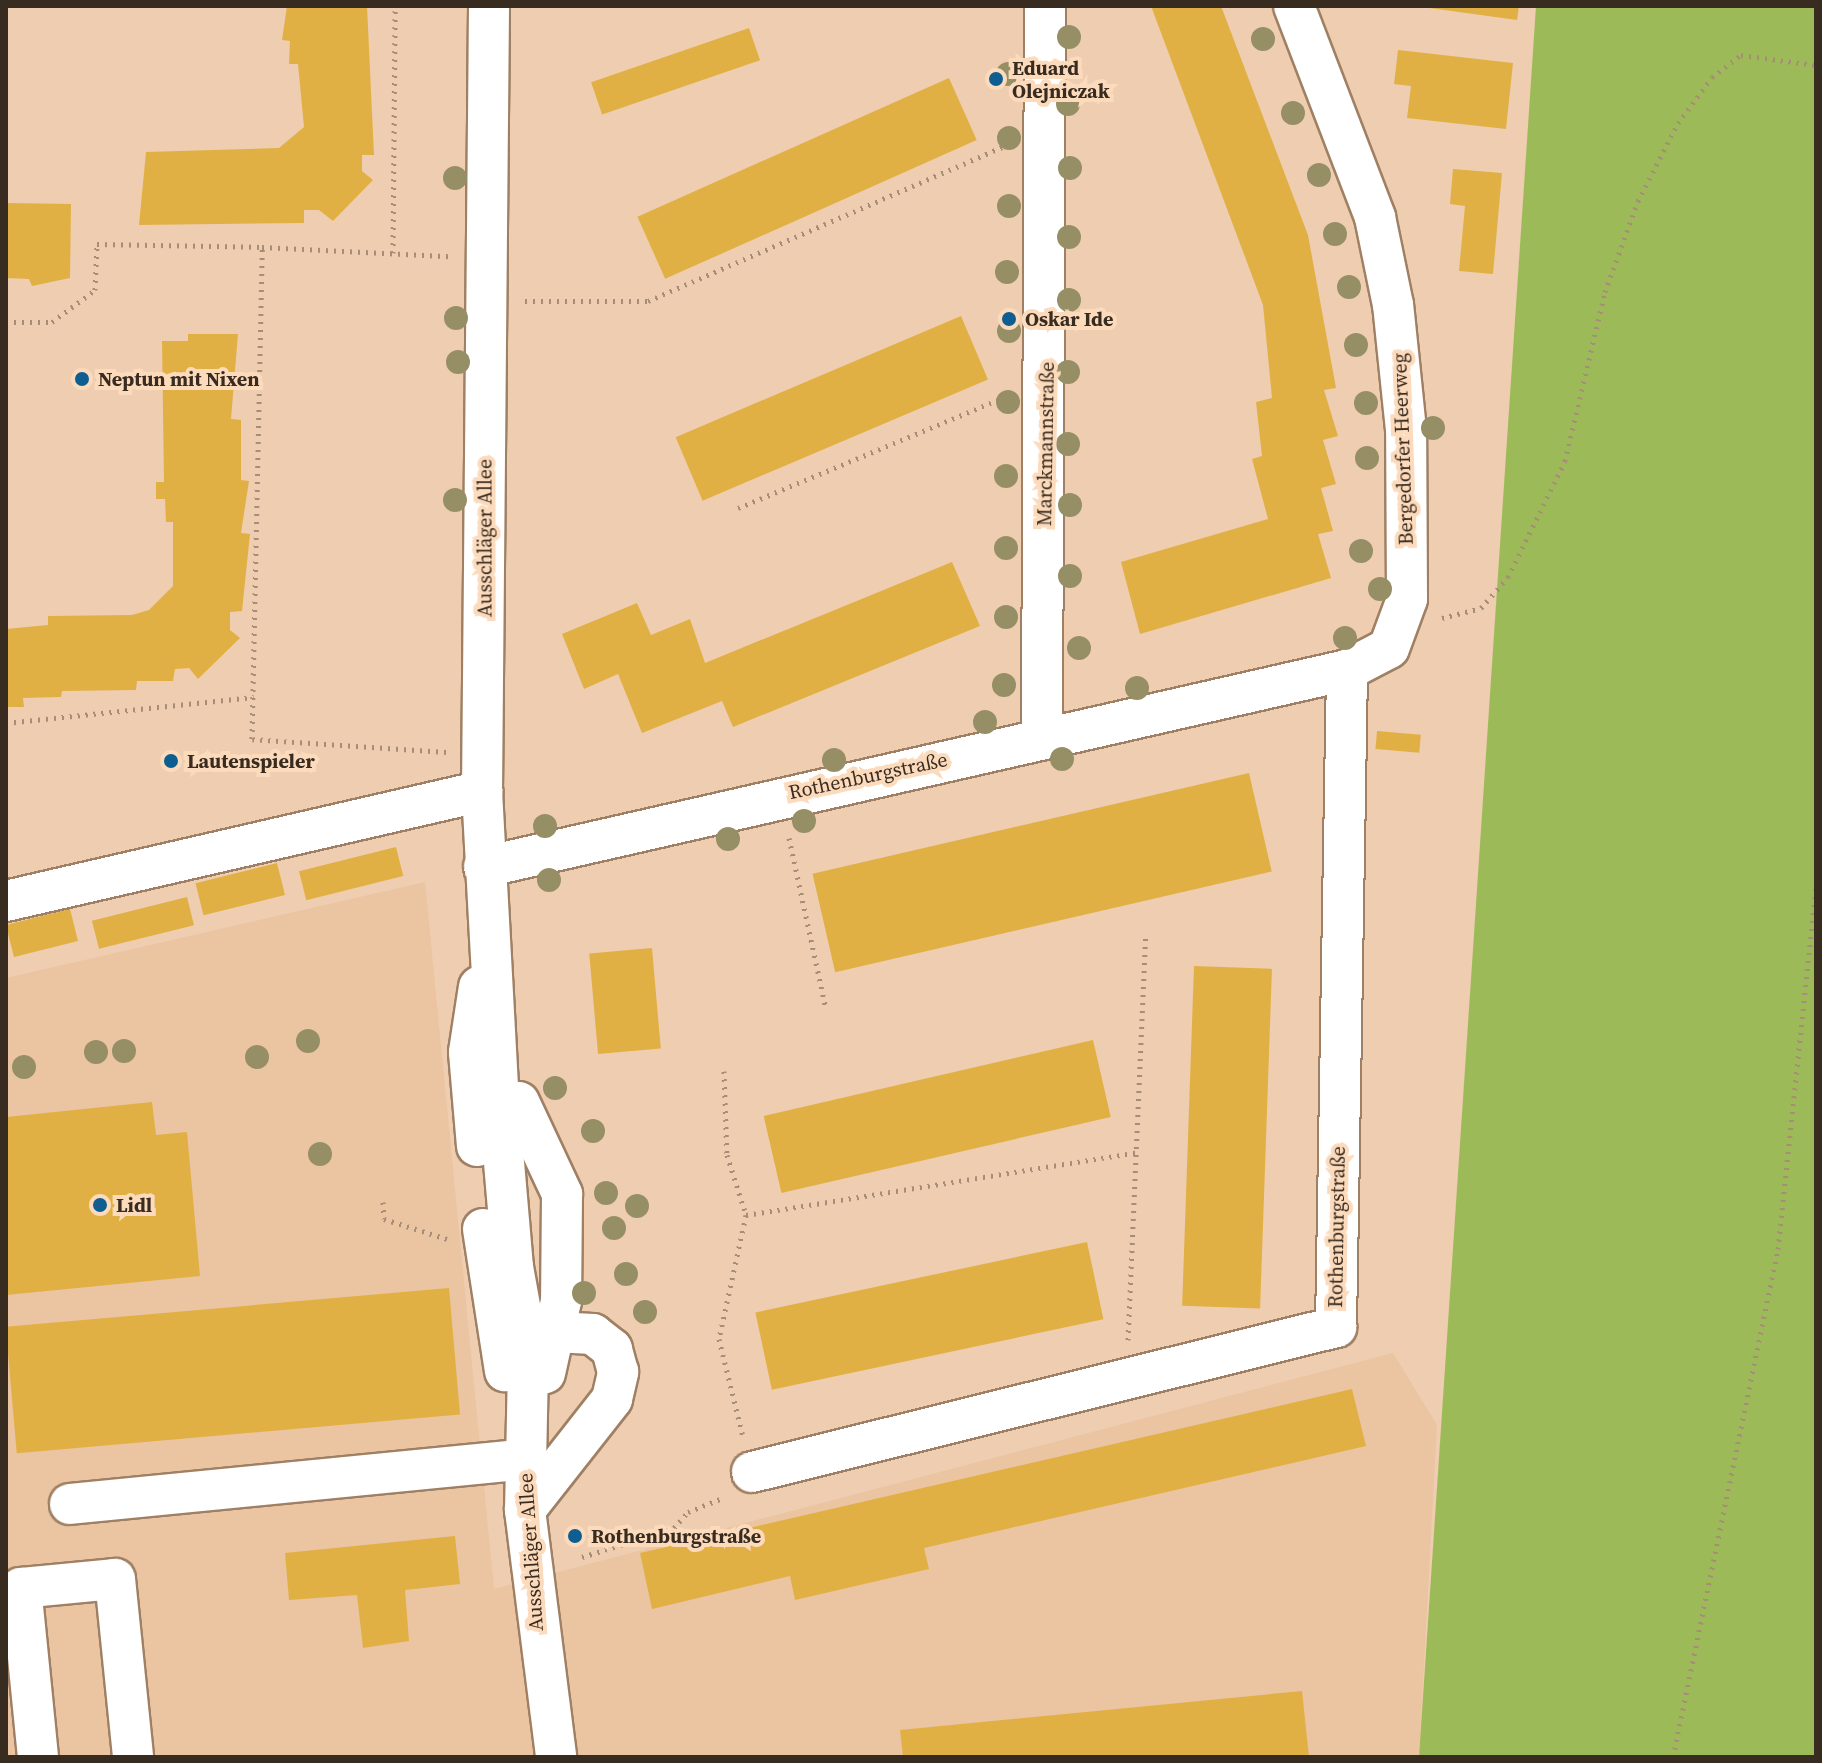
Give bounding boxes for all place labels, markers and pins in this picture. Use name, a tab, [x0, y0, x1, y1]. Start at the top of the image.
place label: Eduard Olejniczak	[1012, 56, 1110, 103]
marker: Eduard Olejniczak	[987, 70, 1005, 88]
place label: Oskar Ide	[1025, 307, 1113, 331]
marker: Oskar Ide	[1000, 310, 1018, 328]
place label: Neptun mit Nixen	[98, 367, 260, 391]
marker: Neptun mit Nixen	[73, 370, 91, 388]
place label: Lautenspieler	[187, 749, 315, 773]
marker: Lautenspieler	[162, 752, 180, 770]
place label: Lidl	[116, 1193, 152, 1217]
marker: Lidl	[91, 1196, 109, 1214]
place label: Rothenburgstraße	[591, 1524, 761, 1548]
marker: Rothenburgstraße	[566, 1527, 584, 1545]

